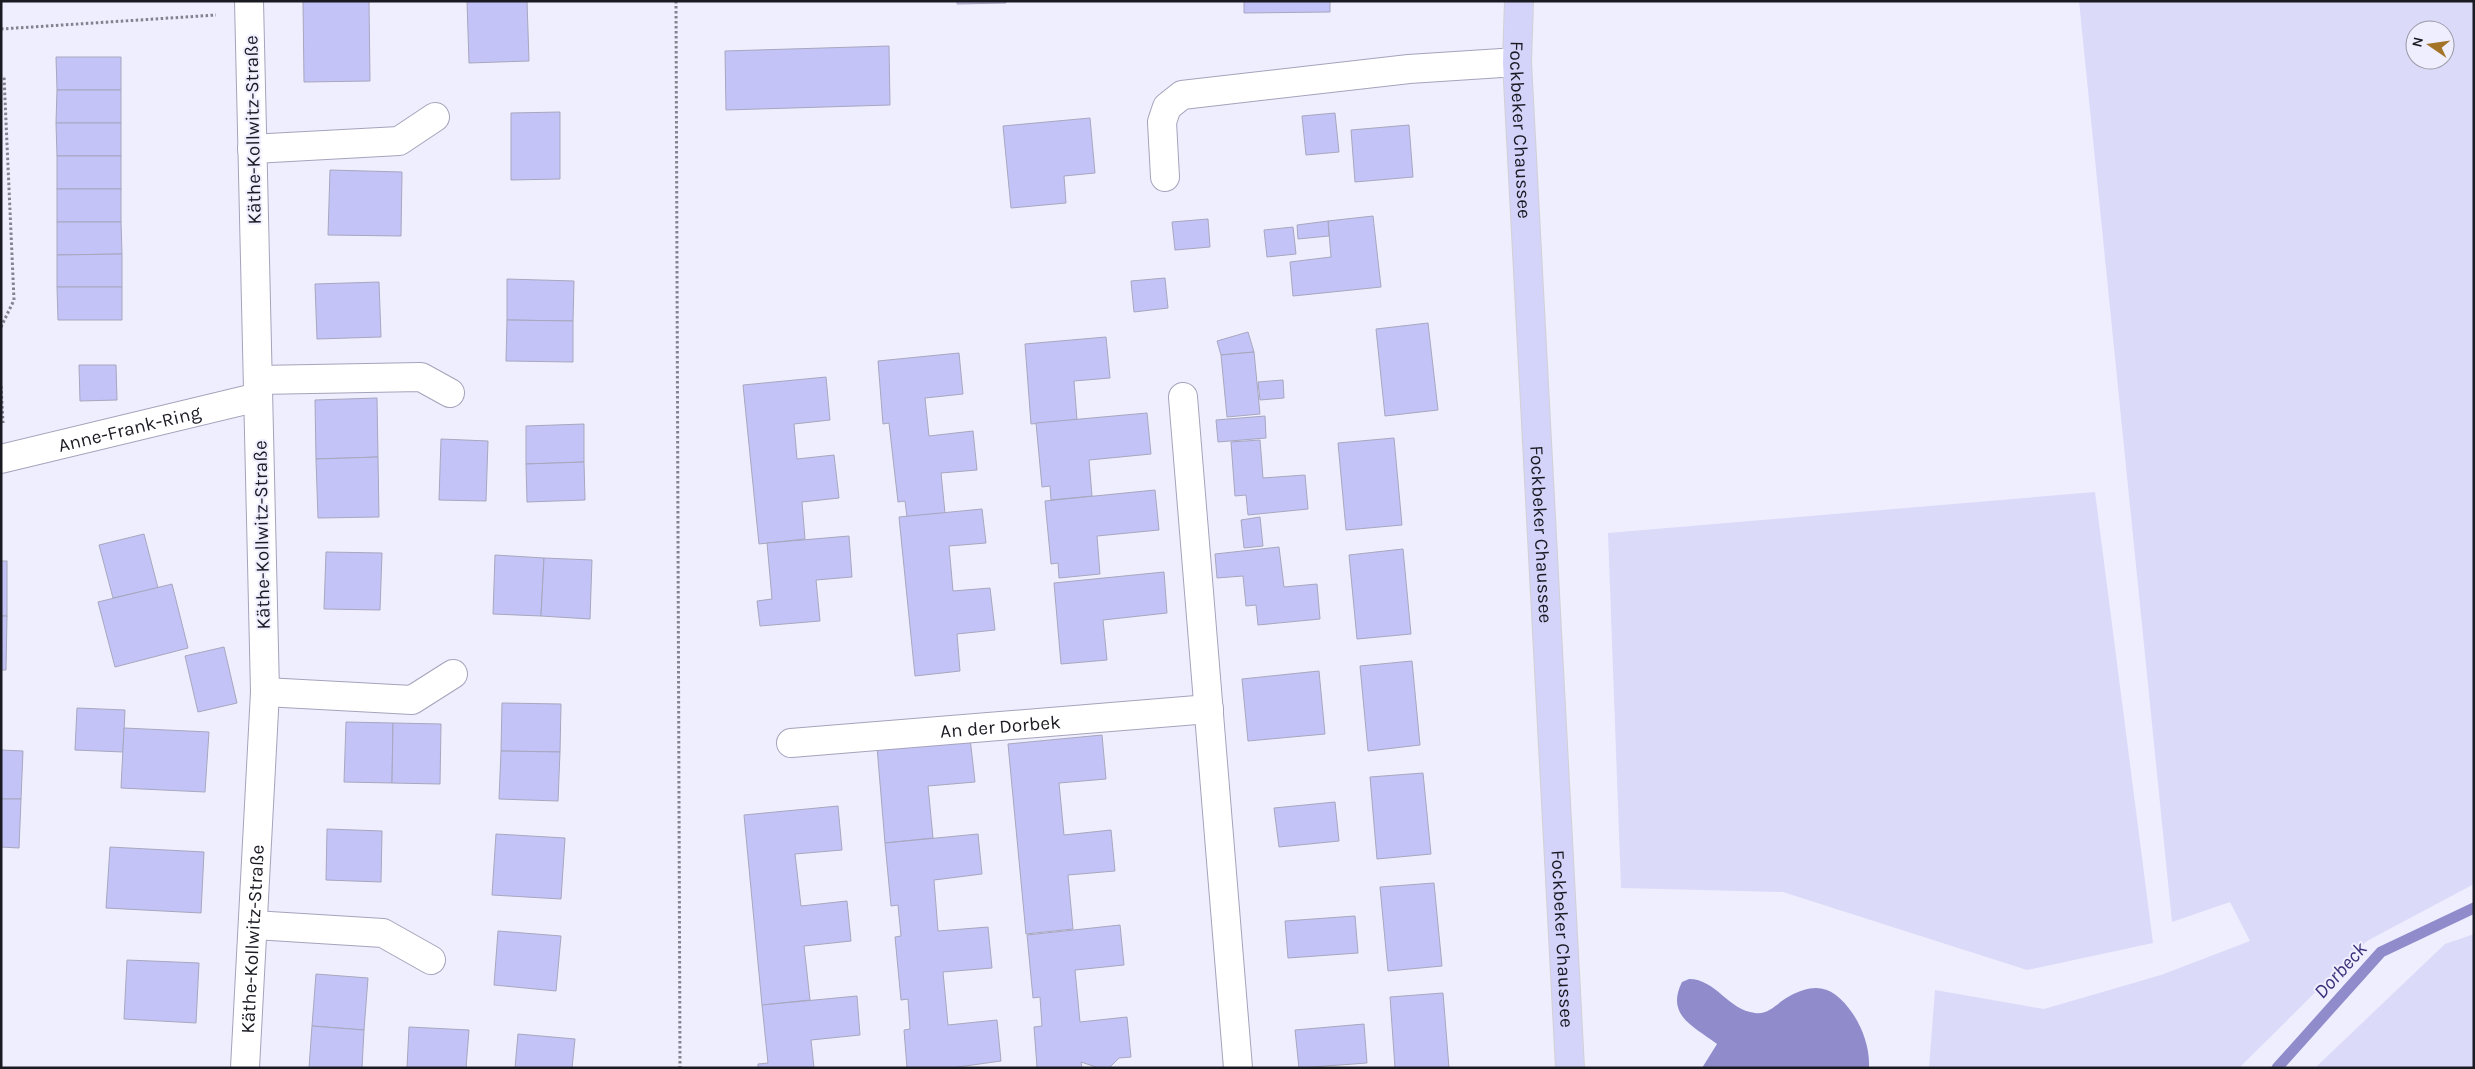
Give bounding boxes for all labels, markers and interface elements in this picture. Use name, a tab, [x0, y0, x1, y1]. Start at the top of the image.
north arrow	[2405, 20, 2455, 70]
street label: Käthe-Kollwitz-Straße	[240, 35, 266, 225]
text: N	[2408, 35, 2427, 49]
street label: Fockbeker Chaussee	[1505, 41, 1535, 219]
street label: Anne-Frank-Ring	[56, 401, 203, 457]
street label: Käthe-Kollwitz-Straße	[249, 440, 275, 630]
street label: Fockbeker Chaussee	[1525, 445, 1557, 624]
street label: An der Dorbek	[939, 711, 1062, 743]
street label: Käthe-Kollwitz-Straße	[237, 844, 269, 1034]
street label: Fockbeker Chaussee	[1547, 849, 1578, 1028]
water label: Dorbeck	[2309, 937, 2372, 1003]

